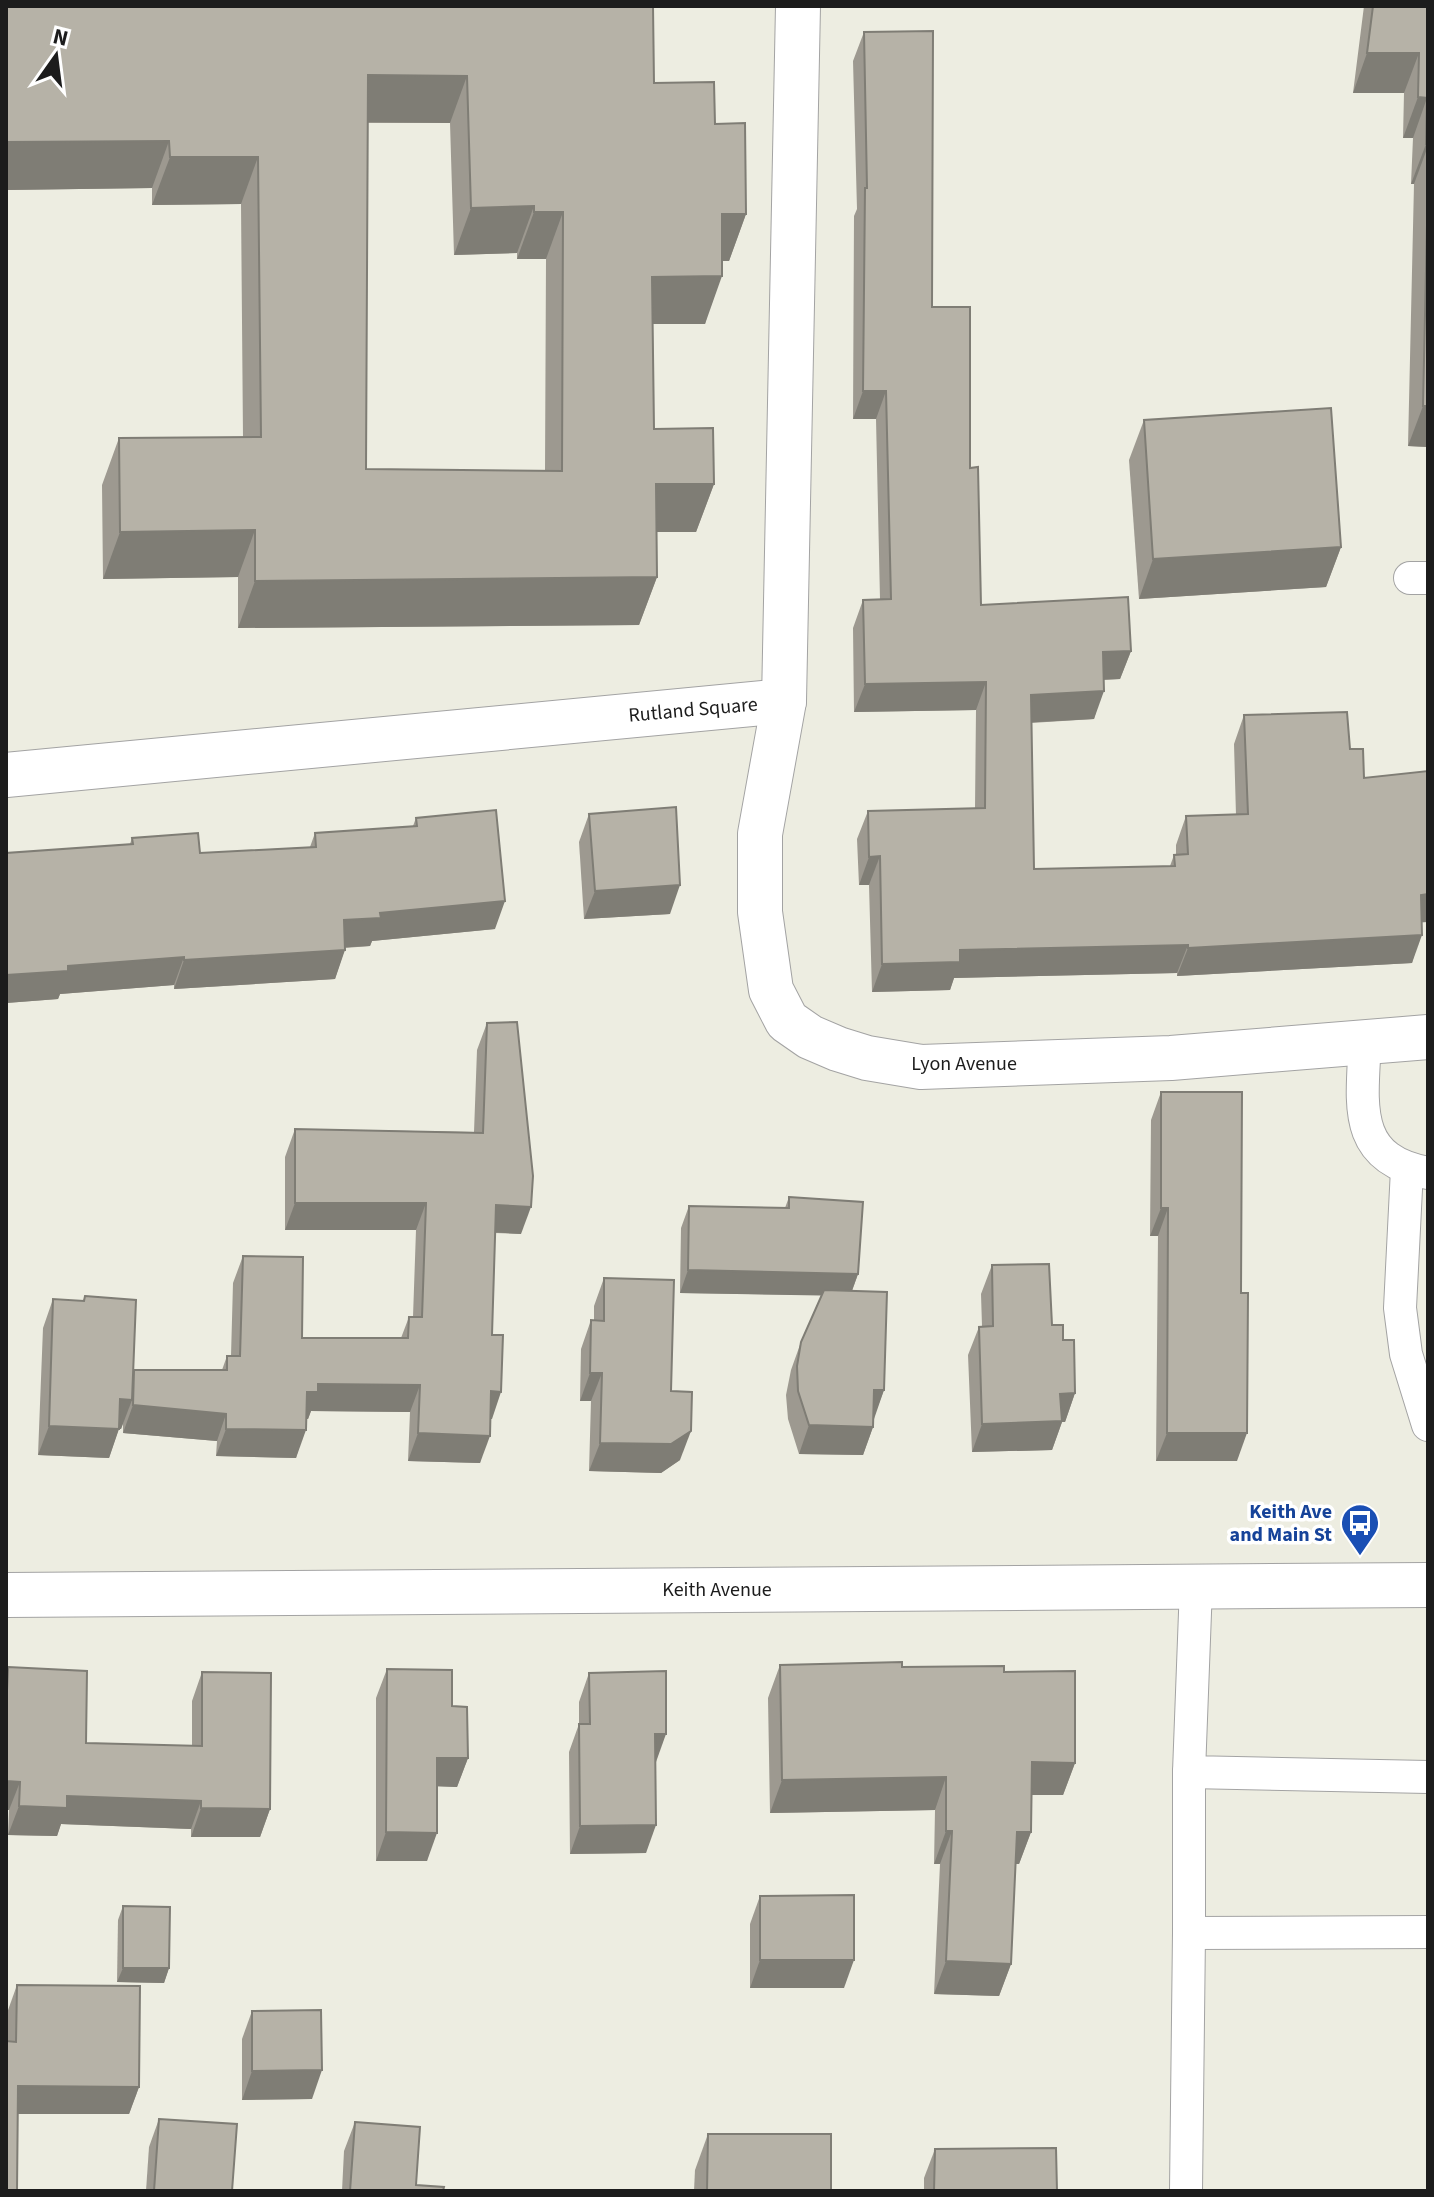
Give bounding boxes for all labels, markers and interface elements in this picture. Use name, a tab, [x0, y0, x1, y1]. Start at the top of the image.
north arrow	[16, 16, 96, 96]
text: N	[50, 20, 72, 55]
street label: Rutland Square	[627, 690, 759, 730]
street label: Lyon Avenue	[911, 1050, 1017, 1078]
place label: Keith Ave and Main St	[1230, 1498, 1332, 1549]
bus stop icon: Keith Ave and Main St	[1339, 1502, 1381, 1557]
street label: Keith Avenue	[662, 1576, 772, 1604]

